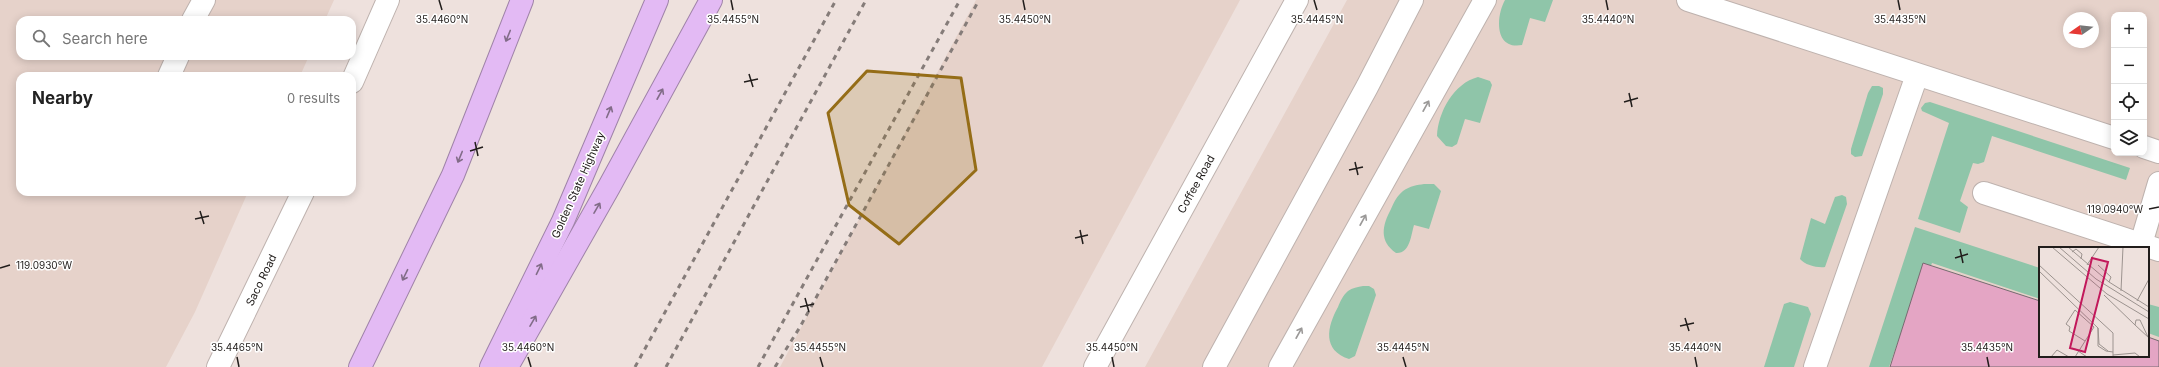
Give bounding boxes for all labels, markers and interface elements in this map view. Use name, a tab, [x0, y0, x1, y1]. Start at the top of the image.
north arrow	[2063, 12, 2099, 48]
map controls	[2111, 12, 2147, 156]
button: +	[2111, 12, 2147, 48]
text: 35.4460°N	[416, 13, 468, 25]
text: 35.4455°N	[707, 13, 759, 25]
text: 35.4450°N	[999, 13, 1051, 25]
text: 35.4445°N	[1291, 13, 1343, 25]
text: 35.4440°N	[1582, 13, 1634, 25]
text: 35.4435°N	[1874, 13, 1926, 25]
search box	[16, 16, 356, 60]
icon: search	[30, 27, 52, 49]
text: Search here	[62, 29, 148, 48]
one-way arrow	[503, 30, 511, 42]
button: −	[2111, 48, 2147, 84]
button: locate	[2111, 84, 2147, 120]
text: Nearby	[32, 88, 93, 108]
one-way arrow	[656, 88, 664, 100]
text: 0 results	[287, 90, 340, 106]
one-way arrow	[1423, 100, 1430, 112]
one-way arrow	[606, 107, 614, 119]
button: layers	[2111, 120, 2147, 156]
street label: Golden State Highway	[548, 129, 608, 241]
one-way arrow	[455, 151, 463, 163]
street label: Coffee Road	[1174, 152, 1218, 216]
one-way arrow	[593, 202, 601, 214]
text: 119.0940°W	[2087, 203, 2143, 215]
one-way arrow	[1359, 214, 1367, 226]
inset map	[2039, 247, 2149, 357]
street label: Saco Road	[242, 252, 280, 308]
text: 119.0930°W	[16, 259, 72, 271]
one-way arrow	[536, 264, 544, 276]
one-way arrow	[401, 268, 408, 280]
one-way arrow	[529, 315, 537, 327]
one-way arrow	[1296, 327, 1303, 339]
text: 35.4465°N	[211, 341, 263, 353]
text: 35.4460°N	[502, 341, 554, 353]
text: 35.4455°N	[794, 341, 846, 353]
text: 35.4450°N	[1086, 341, 1138, 353]
text: 35.4445°N	[1377, 341, 1429, 353]
text: 35.4440°N	[1669, 341, 1721, 353]
text: 35.4435°N	[1961, 341, 2013, 353]

